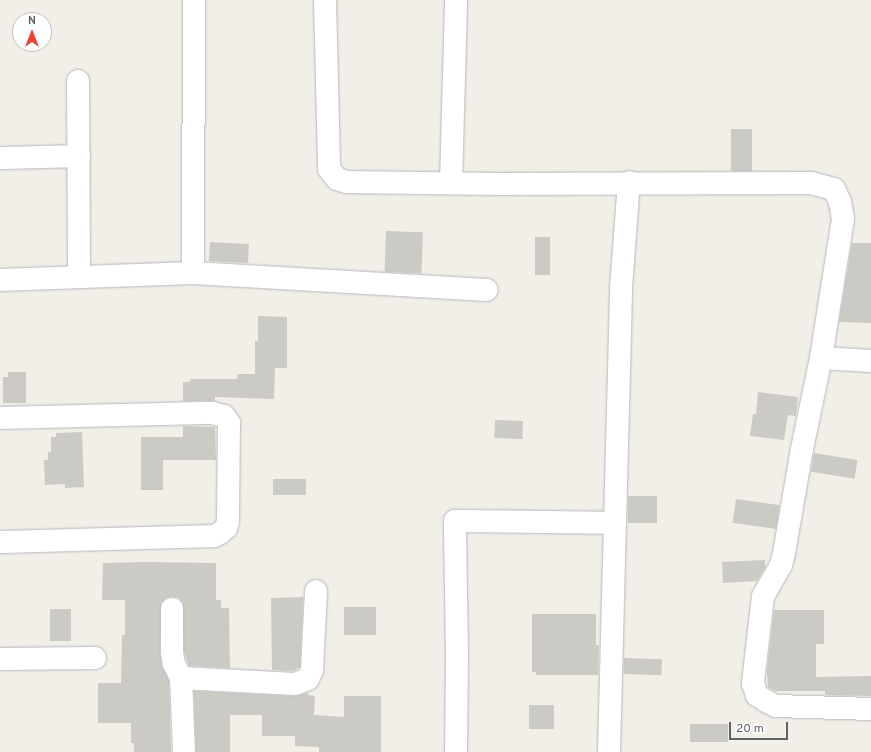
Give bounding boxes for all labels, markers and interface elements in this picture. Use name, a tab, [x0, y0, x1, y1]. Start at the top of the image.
north arrow	[12, 12, 52, 52]
text: N	[28, 14, 36, 28]
scale bar	[731, 714, 790, 740]
text: 20 m	[736, 721, 764, 737]

